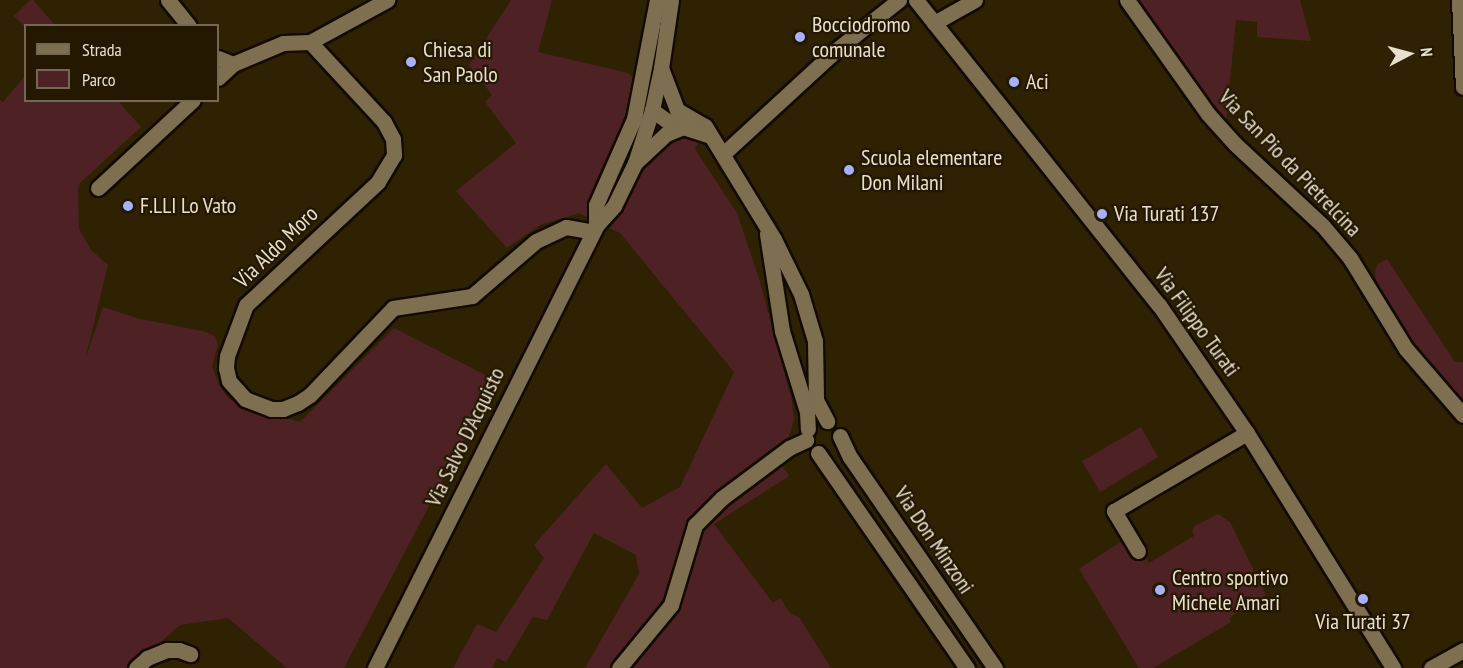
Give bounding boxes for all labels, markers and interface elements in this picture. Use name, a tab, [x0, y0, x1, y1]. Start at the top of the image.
place label: Bocciodromo comunale	[812, 11, 910, 62]
legend	[24, 24, 219, 102]
north arrow	[1379, 24, 1439, 84]
marker: Bocciodromo comunale	[793, 30, 807, 44]
place label: Chiesa di San Paolo	[423, 36, 498, 88]
text: Strada	[82, 38, 122, 61]
text: N	[1417, 47, 1437, 57]
marker: Chiesa di San Paolo	[404, 55, 418, 69]
text: Parco	[82, 68, 116, 91]
place label: Aci	[1026, 69, 1049, 95]
marker: Aci	[1007, 75, 1021, 89]
street label: Via San Pio da Pietrelcina	[1213, 84, 1367, 242]
place label: Scuola elementare Don Milani	[861, 144, 1002, 196]
marker: Scuola elementare Don Milani	[842, 163, 856, 177]
place label: F.LLI Lo Vato	[140, 193, 237, 219]
marker: F.LLI Lo Vato	[121, 199, 135, 213]
street label: Via Aldo Moro	[228, 200, 324, 294]
place label: Via Turati 137	[1114, 201, 1220, 227]
marker: Via Turati 137	[1095, 207, 1109, 221]
street label: Via Filippo Turati	[1149, 262, 1245, 382]
street label: Via Salvo D'Acquisto	[420, 363, 510, 511]
street label: Via Don Minzoni	[888, 481, 980, 599]
place label: Centro sportivo Michele Amari	[1172, 564, 1288, 616]
marker: Centro sportivo Michele Amari	[1153, 583, 1167, 597]
marker: Via Turati 37	[1356, 592, 1370, 606]
place label: Via Turati 37	[1315, 609, 1411, 635]

